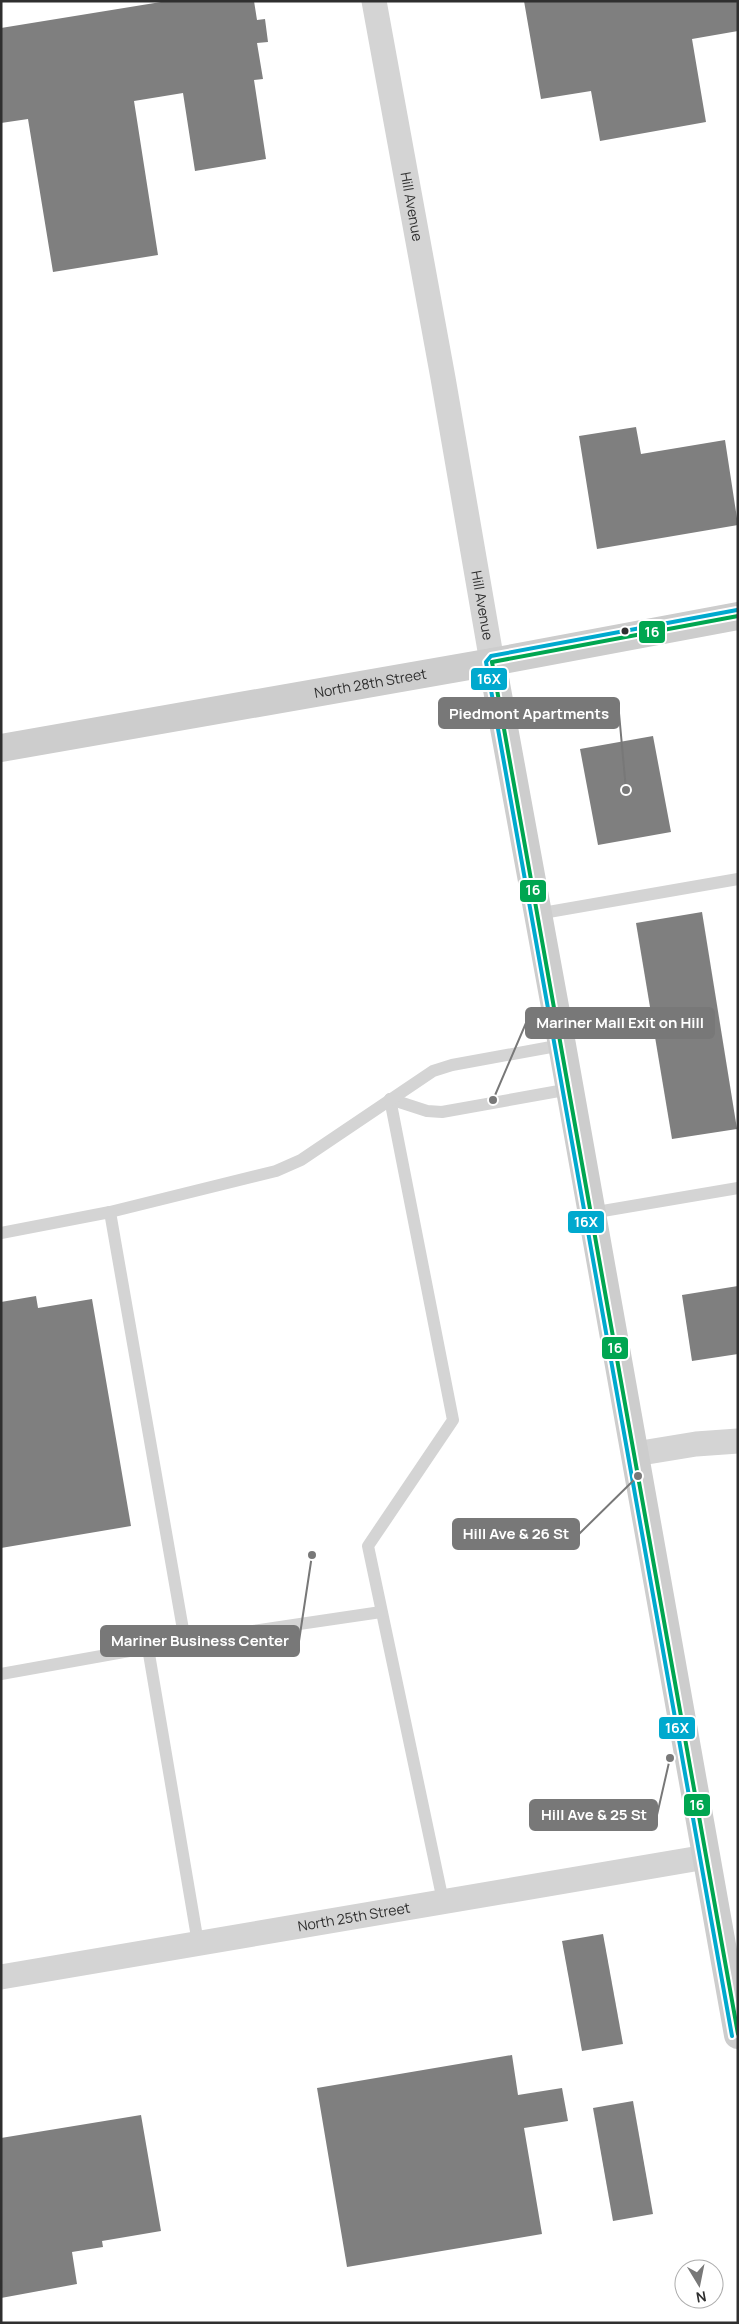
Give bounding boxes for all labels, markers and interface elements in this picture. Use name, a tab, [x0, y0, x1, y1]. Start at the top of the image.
street label: Hill Avenue	[396, 170, 428, 243]
street label: Hill Avenue	[467, 569, 498, 642]
line badge: 16	[638, 620, 666, 644]
text: 16	[645, 622, 659, 641]
unlabelled marker	[620, 626, 630, 636]
street label: North 28th Street	[313, 664, 428, 702]
line badge: 16X	[470, 667, 508, 691]
text: 16X	[477, 669, 502, 688]
callout: Piedmont Apartments	[439, 698, 619, 728]
text: Piedmont Apartments	[449, 703, 609, 724]
line badge: 16	[519, 879, 547, 903]
text: 16	[526, 880, 540, 899]
callout: Mariner Mall Exit on Hill	[526, 1008, 714, 1038]
text: Mariner Mall Exit on Hill	[536, 1012, 704, 1033]
line badge: 16X	[567, 1210, 605, 1234]
text: 16X	[574, 1212, 599, 1231]
line badge: 16	[601, 1336, 629, 1360]
text: 16	[608, 1338, 622, 1357]
callout: Hill Ave & 26 St	[453, 1519, 579, 1549]
text: Hill Ave & 26 St	[463, 1523, 569, 1544]
callout: Mariner Business Center	[101, 1626, 299, 1656]
text: Mariner Business Center	[111, 1630, 289, 1651]
line badge: 16X	[658, 1716, 696, 1740]
text: 16X	[665, 1718, 690, 1737]
line badge: 16	[683, 1793, 711, 1817]
text: 16	[690, 1795, 704, 1814]
callout: Hill Ave & 25 St	[530, 1800, 657, 1830]
text: Hill Ave & 25 St	[541, 1804, 647, 1825]
street label: North 25th Street	[296, 1897, 412, 1935]
north arrow	[674, 2259, 724, 2309]
text: N	[695, 2287, 708, 2308]

